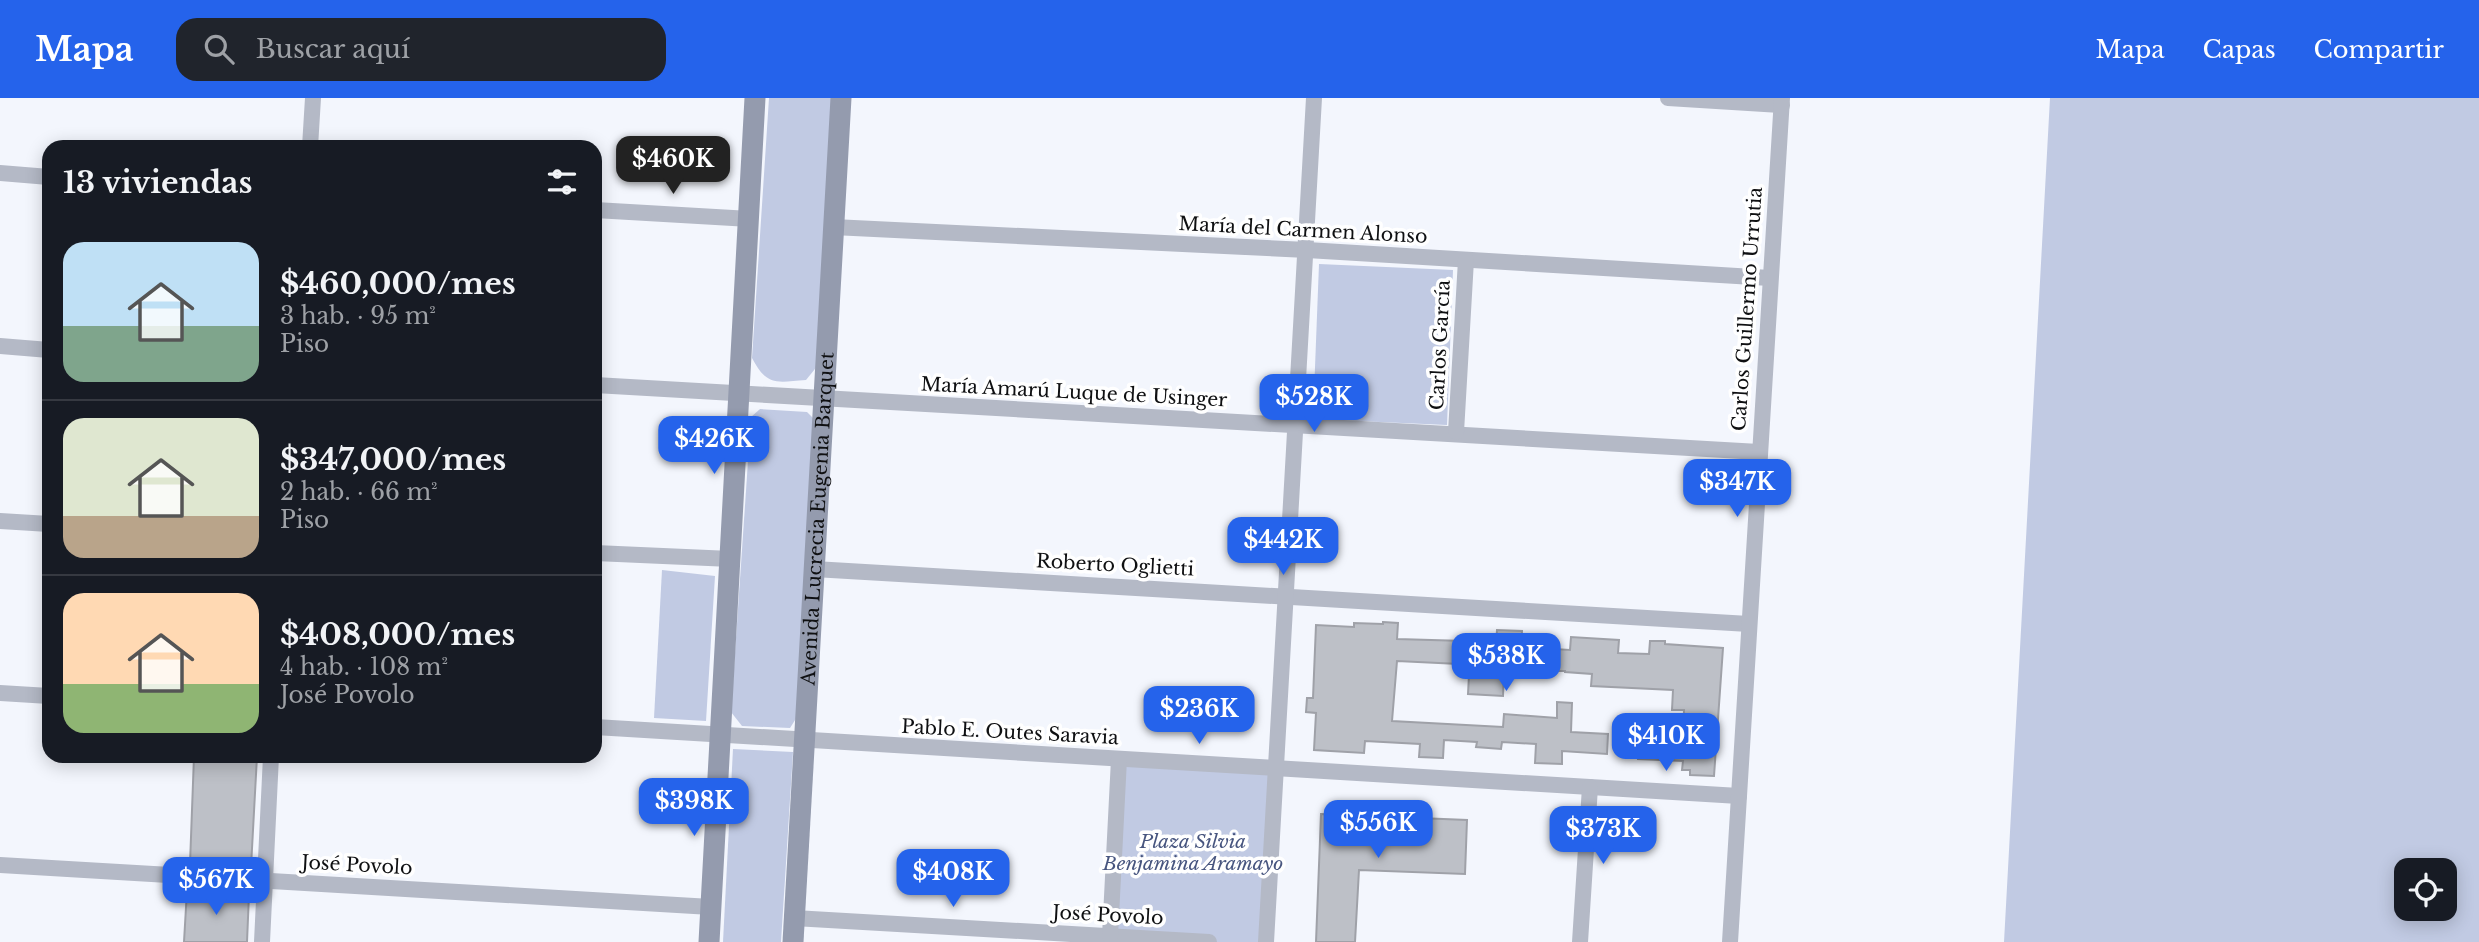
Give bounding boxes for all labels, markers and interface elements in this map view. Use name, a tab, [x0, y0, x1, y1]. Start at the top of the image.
search box	[176, 18, 666, 81]
text: Mapa	[35, 29, 134, 70]
icon: search	[200, 30, 238, 68]
text: Buscar aquí	[256, 33, 410, 65]
text: Mapa	[2095, 35, 2165, 64]
text: Capas	[2203, 35, 2276, 64]
text: Compartir	[2314, 35, 2444, 64]
pin: $460K	[624, 136, 722, 196]
text: $460K	[632, 145, 714, 173]
icon: filters	[543, 163, 581, 201]
text: 13 viviendas	[63, 164, 252, 201]
street label: Carlos Guillermo Urrutia	[1727, 186, 1767, 432]
street label: María del Carmen Alonso	[1178, 212, 1428, 248]
text: $460,000/mes	[280, 265, 516, 302]
icon: home	[119, 270, 203, 354]
street label: Carlos García	[1425, 279, 1455, 411]
text: 3 hab. · 95 m²	[280, 302, 436, 330]
text: Piso	[280, 330, 329, 358]
street label: Avenida Lucrecia Eugenia Barquet	[796, 350, 838, 687]
street label: María Amarú Luque de Usinger	[920, 372, 1228, 412]
pin: $528K	[1265, 374, 1363, 434]
text: $528K	[1276, 383, 1352, 411]
pin: $426K	[665, 416, 763, 476]
text: $426K	[674, 425, 754, 453]
text: $347,000/mes	[280, 441, 506, 478]
icon: home	[119, 446, 203, 530]
pin: $347K	[1688, 460, 1786, 519]
text: $347K	[1699, 468, 1775, 496]
text: 2 hab. · 66 m²	[280, 478, 438, 506]
text: Piso	[280, 506, 329, 534]
pin: $442K	[1234, 518, 1332, 577]
text: $442K	[1243, 526, 1323, 554]
street label: Roberto Oglietti	[1035, 549, 1195, 581]
text: $408,000/mes	[280, 616, 515, 653]
icon: home	[119, 621, 203, 705]
pin: $538K	[1457, 634, 1555, 693]
text: $538K	[1468, 642, 1544, 670]
text: 4 hab. · 108 m²	[280, 653, 448, 681]
text: José Povolo	[280, 681, 414, 709]
pin: $236K	[1150, 686, 1248, 746]
text: $236K	[1160, 695, 1238, 723]
pin: $410K	[1617, 714, 1715, 773]
street label: Pablo E. Outes Saravia	[901, 715, 1120, 749]
text: $410K	[1628, 722, 1704, 750]
pin: $398K	[645, 778, 743, 838]
text: $398K	[655, 787, 733, 815]
pin: $556K	[1329, 800, 1427, 860]
pin: $373K	[1554, 806, 1652, 866]
text: $556K	[1340, 809, 1416, 837]
text: $373K	[1566, 815, 1640, 843]
park label: Plaza Silvia Benjamina Aramayo	[1102, 830, 1283, 875]
street label: José Povolo	[298, 850, 413, 879]
pin: $408K	[904, 850, 1002, 909]
pin: $567K	[167, 858, 265, 917]
text: $408K	[913, 858, 993, 886]
map controls	[2394, 858, 2457, 921]
button: locate	[2394, 858, 2457, 921]
text: $567K	[179, 866, 253, 894]
street label: José Povolo	[1049, 900, 1164, 929]

